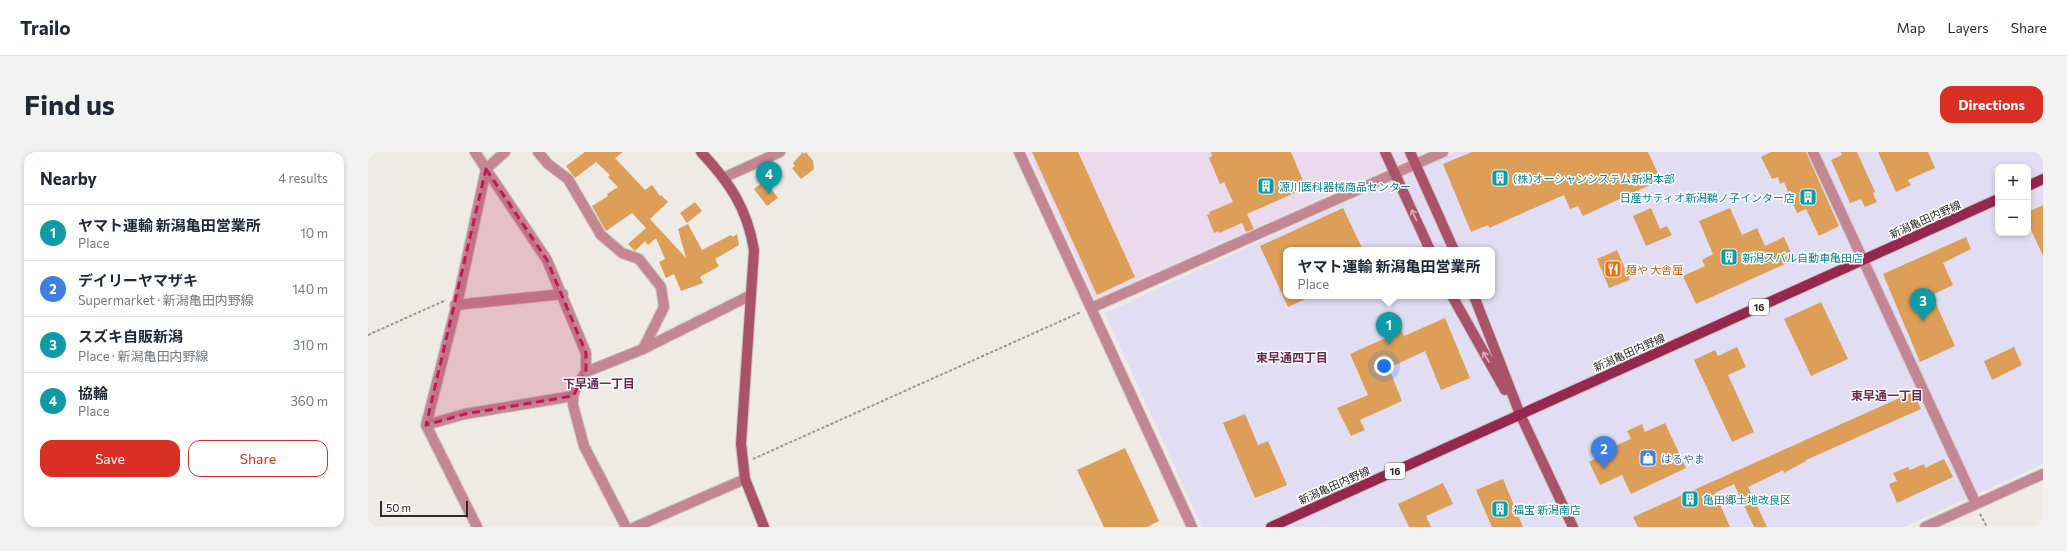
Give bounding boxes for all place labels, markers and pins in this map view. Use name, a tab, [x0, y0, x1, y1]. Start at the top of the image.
pin: 4	[756, 161, 782, 194]
building icon: (株)オーシャンシステム新潟本部	[1490, 168, 1510, 188]
place label: (株)オーシャンシステム新潟本部	[1513, 172, 1675, 185]
building icon: 源川医科器械商品センター	[1256, 176, 1276, 196]
place label: 源川医科器械商品センター	[1279, 180, 1411, 193]
building icon: 日産サティオ新潟鵜ノ子インター店	[1798, 187, 1818, 207]
place label: 日産サティオ新潟鵜ノ子インター店	[1620, 191, 1795, 204]
building icon: 新潟スバル自動車亀田店	[1719, 247, 1739, 267]
place label: 新潟スバル自動車亀田店	[1742, 251, 1863, 264]
restaurant icon: 麺や 大舎厘	[1603, 259, 1623, 279]
place label: 麺や 大舎厘	[1626, 263, 1683, 276]
pin: 3	[1910, 288, 1936, 321]
pin: 1	[1376, 312, 1402, 345]
pin: 2	[1591, 436, 1617, 469]
shop icon: はるやま	[1638, 448, 1658, 468]
place label: はるやま	[1661, 452, 1705, 465]
building icon: 亀田郷土地改良区	[1680, 489, 1700, 509]
place label: 亀田郷土地改良区	[1703, 493, 1791, 506]
building icon: 福宝 新潟南店	[1490, 499, 1510, 519]
place label: 福宝 新潟南店	[1513, 503, 1581, 516]

